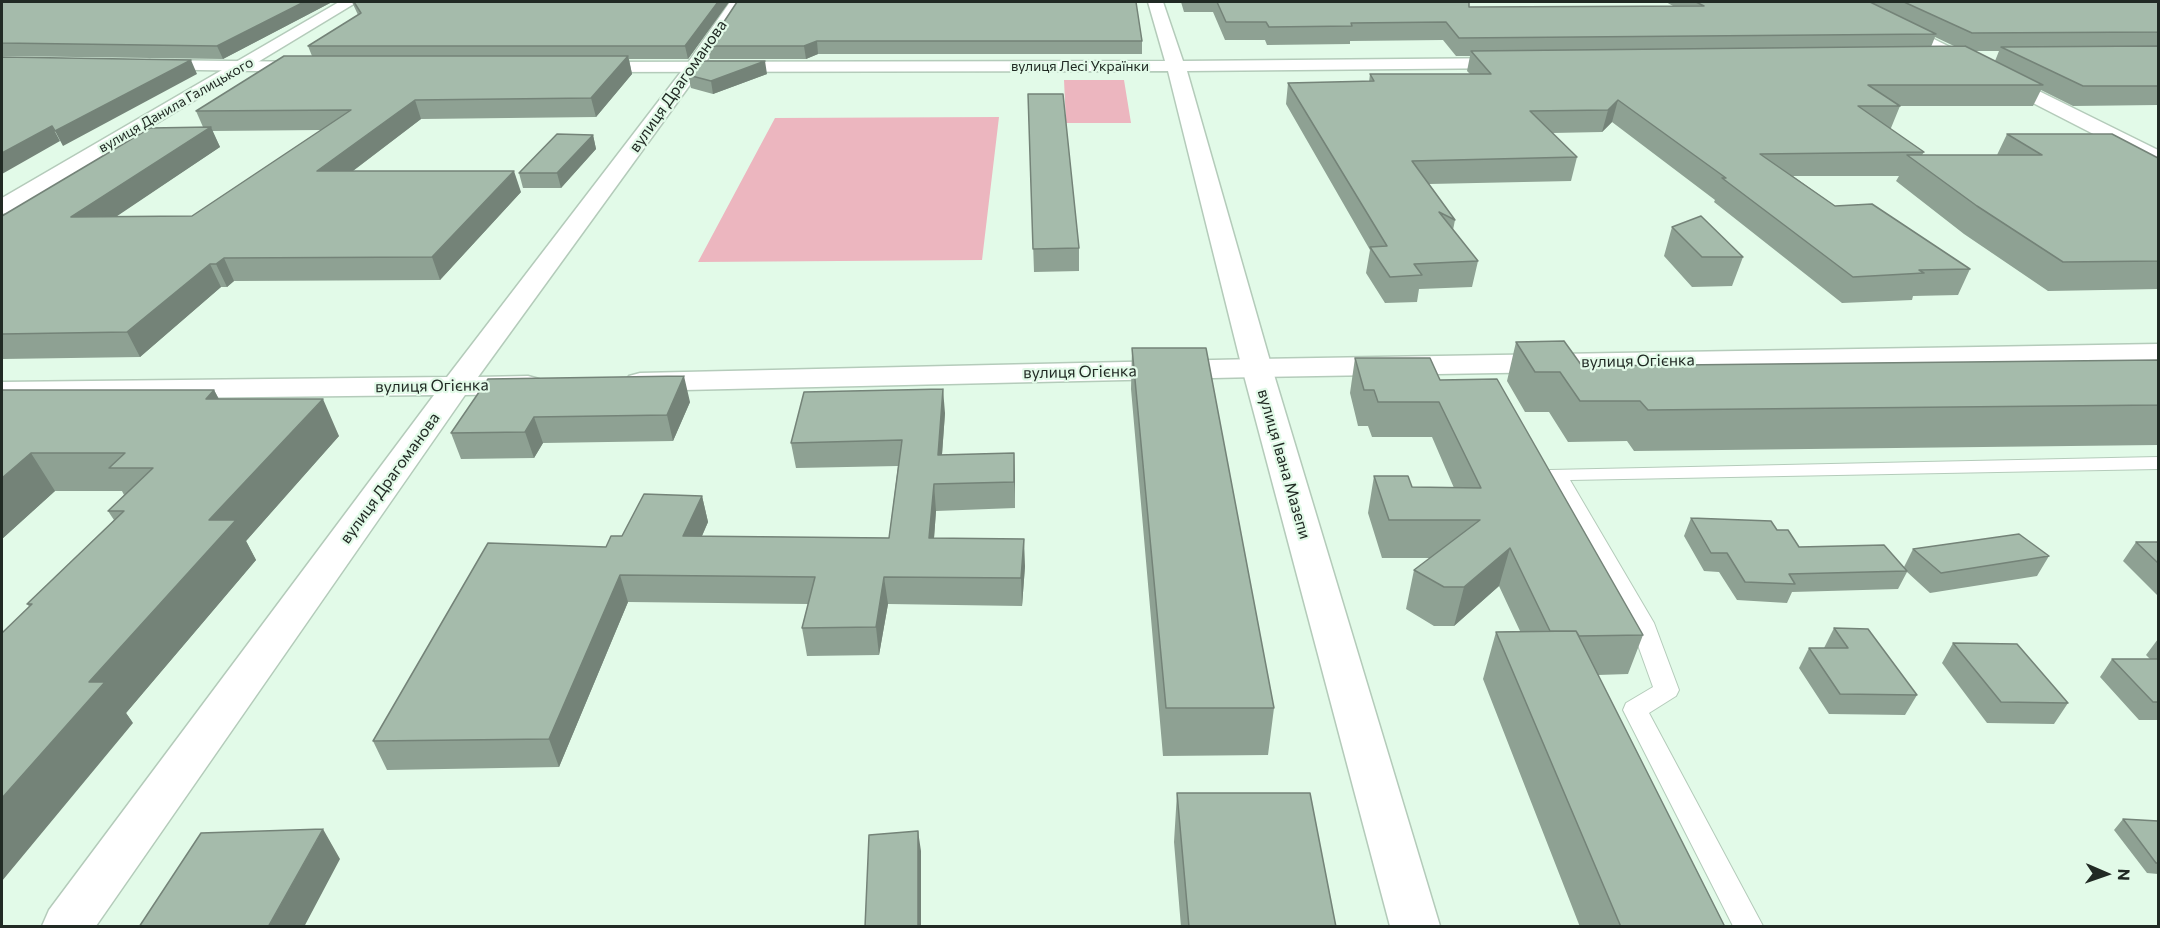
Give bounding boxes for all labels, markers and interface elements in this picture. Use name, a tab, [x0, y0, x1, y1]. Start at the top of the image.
street label: вулиця Драгоманова	[625, 16, 731, 156]
street label: вулиця Данила Галицького	[96, 54, 256, 156]
street label: вулиця Лесі Українки	[1011, 58, 1149, 74]
street label: вулиця Огієнка	[1581, 350, 1695, 372]
street label: вулиця Огієнка	[1023, 361, 1137, 383]
street label: вулиця Огієнка	[375, 375, 489, 397]
street label: вулиця Івана Мазепи	[1253, 387, 1315, 541]
street label: вулиця Драгоманова	[336, 409, 444, 547]
north arrow	[2076, 844, 2136, 904]
text: N	[2115, 868, 2134, 881]

